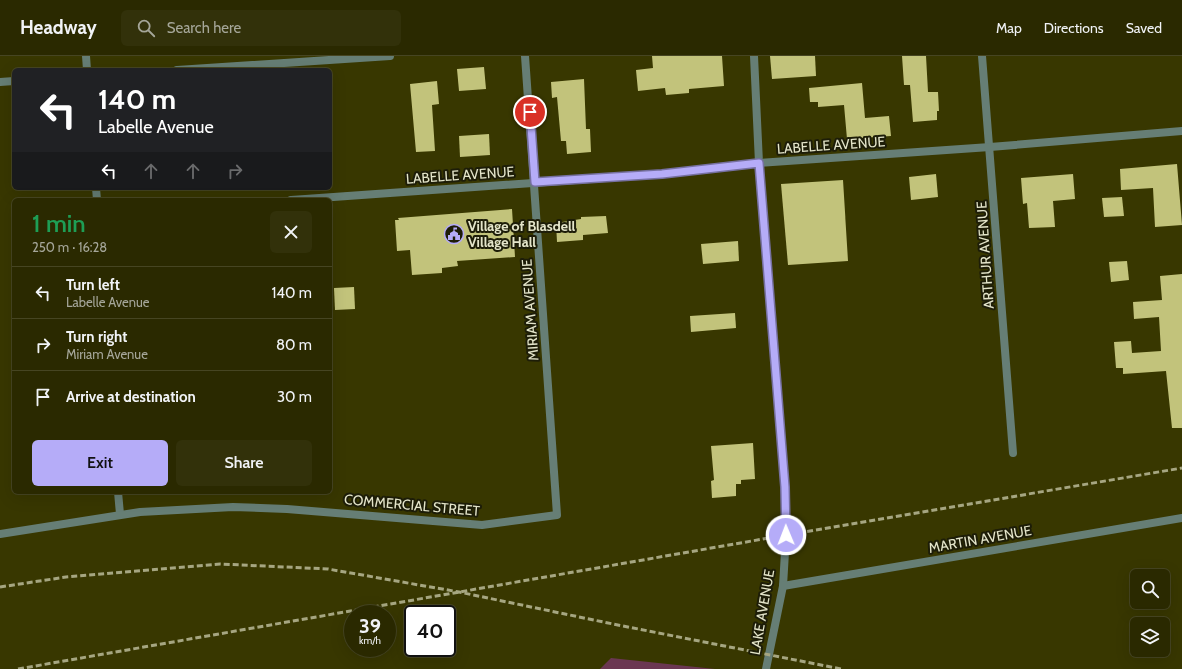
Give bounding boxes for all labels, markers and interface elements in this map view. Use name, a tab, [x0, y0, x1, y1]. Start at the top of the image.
search box	[121, 10, 401, 46]
text: Headway	[20, 16, 97, 39]
icon: search	[135, 17, 157, 39]
text: Search here	[167, 19, 241, 37]
text: Map	[996, 19, 1022, 37]
text: Directions	[1044, 19, 1104, 37]
text: Saved	[1126, 19, 1162, 37]
text: 140 m	[98, 82, 176, 116]
icon: left	[32, 84, 84, 136]
pin	[513, 95, 547, 129]
icon: arrive	[519, 101, 541, 123]
text: Labelle Avenue	[98, 116, 214, 138]
street label: LABELLE AVENUE	[776, 132, 886, 158]
icon: left	[98, 160, 120, 182]
icon: ahead	[140, 160, 162, 182]
icon: ahead	[182, 160, 204, 182]
icon: right	[224, 160, 246, 182]
street label: LABELLE AVENUE	[405, 162, 515, 188]
street label: ARTHUR AVENUE	[972, 200, 998, 309]
text: 1 min	[32, 209, 86, 238]
button: close	[270, 211, 312, 253]
place label: Village of Blasdell Village Hall	[468, 217, 576, 251]
public building icon: Village of Blasdell Village Hall	[443, 223, 465, 245]
text: 250 m · 16:28	[32, 239, 107, 255]
street label: MIRIAM AVENUE	[517, 258, 543, 362]
text: Turn left	[66, 276, 120, 294]
icon: left	[32, 282, 54, 304]
text: 140 m	[271, 284, 312, 302]
text: Labelle Avenue	[66, 294, 150, 310]
text: Turn right	[66, 328, 127, 346]
icon: right	[32, 334, 54, 356]
text: 80 m	[276, 336, 312, 354]
text: Miriam Avenue	[66, 346, 148, 362]
icon: arrive	[32, 386, 54, 408]
text: Arrive at destination	[66, 388, 196, 406]
text: 30 m	[277, 388, 312, 406]
button: Exit	[32, 440, 168, 486]
button: Share	[176, 440, 312, 486]
street label: COMMERCIAL STREET	[343, 490, 481, 520]
position arrow	[765, 514, 807, 556]
street label: MARTIN AVENUE	[927, 521, 1033, 557]
street label: LAKE AVENUE	[746, 568, 778, 656]
map controls	[1130, 569, 1170, 657]
button: search	[1130, 569, 1170, 609]
speed limit sign: 40	[404, 605, 456, 657]
text: 39	[359, 614, 381, 638]
button: layers	[1130, 617, 1170, 657]
text: km/h	[359, 634, 381, 647]

